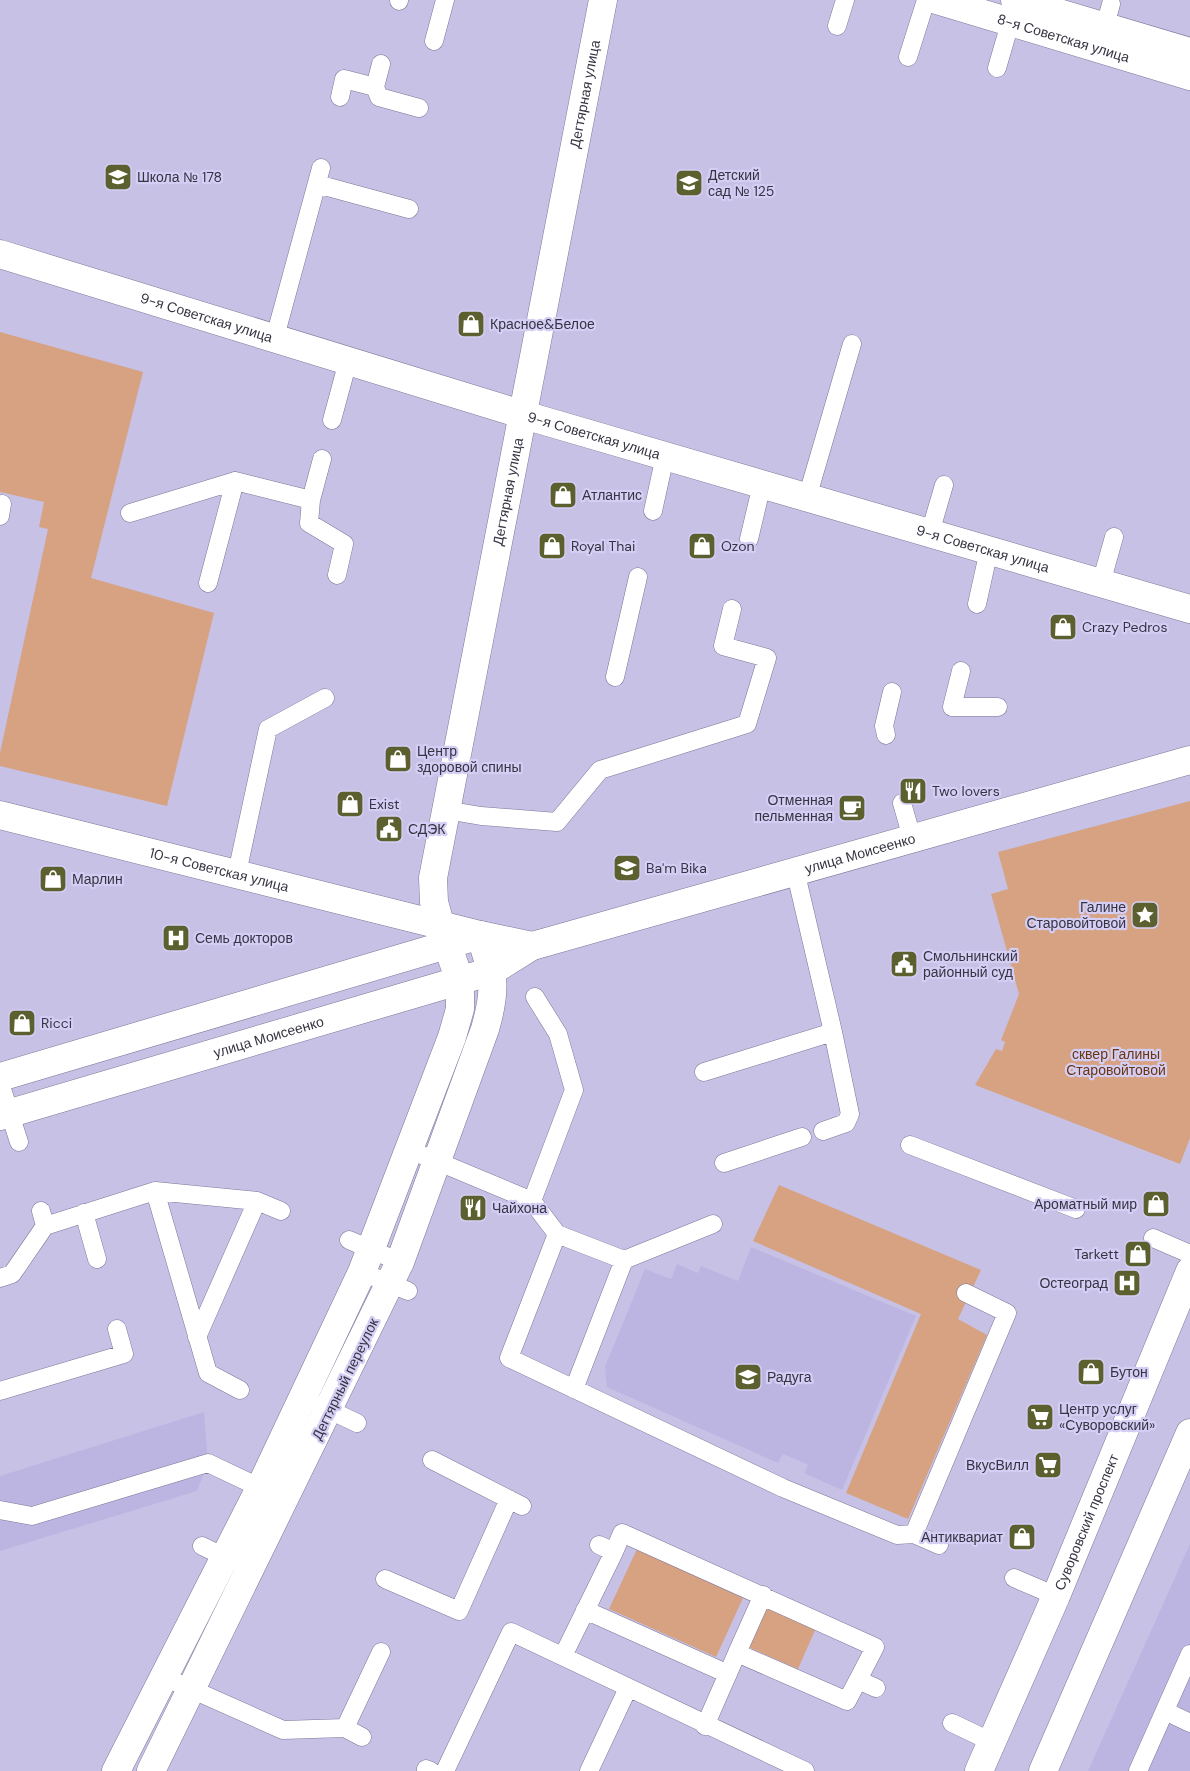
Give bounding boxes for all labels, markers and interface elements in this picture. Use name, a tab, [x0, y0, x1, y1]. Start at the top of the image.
street label: 8-я Советская улица	[995, 10, 1132, 66]
street label: Дегтярная улица	[566, 38, 604, 149]
school or university icon: Школа № 178	[103, 162, 133, 192]
place label: Детский сад № 125	[708, 166, 774, 200]
place label: Школа № 178	[137, 168, 222, 186]
school or university icon: Детский сад № 125	[674, 168, 704, 198]
street label: 9-я Советская улица	[138, 289, 275, 346]
shop icon: Красное&Белое	[456, 309, 486, 339]
place label: Красное&Белое	[490, 315, 595, 333]
street label: 9-я Советская улица	[525, 407, 663, 463]
street label: Дегтярная улица	[489, 436, 527, 547]
shop icon: Атлантис	[548, 480, 578, 510]
place label: Атлантис	[582, 486, 642, 504]
street label: 9-я Советская улица	[914, 521, 1052, 577]
shop icon: Royal Thai	[537, 531, 567, 561]
shop icon: Ozon	[687, 531, 717, 561]
place label: Royal Thai	[571, 537, 635, 555]
place label: Ozon	[721, 537, 755, 555]
shop icon: Crazy Pedros	[1048, 612, 1078, 642]
place label: Crazy Pedros	[1082, 618, 1167, 636]
place label: Центр здоровой спины	[417, 742, 521, 776]
shop icon: Центр здоровой спины	[383, 744, 413, 774]
restaurant icon: Two lovers	[898, 776, 928, 806]
place label: Two lovers	[932, 782, 1000, 800]
shop icon: Exist	[335, 789, 365, 819]
place label: Отменная пельменная	[754, 791, 833, 825]
cafe icon: Отменная пельменная	[837, 793, 867, 823]
place label: Exist	[369, 795, 399, 813]
public building icon: СДЭК	[374, 814, 404, 844]
place label: СДЭК	[408, 820, 446, 838]
street label: улица Моисеенко	[803, 829, 918, 878]
street label: 10-я Советская улица	[148, 844, 291, 896]
school or university icon: Ba'm Bika	[612, 853, 642, 883]
place label: Ba'm Bika	[646, 859, 707, 877]
shop icon: Марлин	[38, 864, 68, 894]
place label: Марлин	[72, 870, 123, 888]
place label: Галине Старовойтовой	[1026, 898, 1126, 932]
place icon: Галине Старовойтовой	[1130, 900, 1160, 930]
hospital icon: Семь докторов	[161, 923, 191, 953]
place label: Семь докторов	[195, 929, 293, 947]
place label: Смольнинский районный суд	[923, 947, 1018, 981]
public building icon: Смольнинский районный суд	[889, 949, 919, 979]
shop icon: Ricci	[7, 1008, 37, 1038]
street label: улица Моисеенко	[211, 1012, 326, 1062]
place label: Ricci	[41, 1014, 72, 1032]
park label: сквер Галины Старовойтовой	[1066, 1045, 1166, 1079]
shop icon: Ароматный мир	[1141, 1189, 1171, 1219]
restaurant icon: Чайхона	[458, 1193, 488, 1223]
place label: Ароматный мир	[1034, 1195, 1137, 1213]
place label: Чайхона	[492, 1199, 547, 1217]
shop icon: Tarkett	[1123, 1239, 1153, 1269]
place label: Tarkett	[1074, 1245, 1119, 1263]
hospital icon: Остеоград	[1112, 1268, 1142, 1298]
place label: Остеоград	[1039, 1274, 1108, 1292]
street label: Дегтярный переулок	[308, 1314, 383, 1443]
shop icon: Бутон	[1076, 1357, 1106, 1387]
school or university icon: Радуга	[733, 1362, 763, 1392]
place label: Бутон	[1110, 1363, 1148, 1381]
place label: Радуга	[767, 1368, 812, 1386]
place label: Центр услуг «Суворовский»	[1059, 1400, 1155, 1434]
supermarket icon: Центр услуг «Суворовский»	[1025, 1402, 1055, 1432]
supermarket icon: ВкусВилл	[1033, 1450, 1063, 1480]
street label: Суворовский проспект	[1050, 1451, 1123, 1593]
place label: ВкусВилл	[966, 1456, 1029, 1474]
shop icon: Антиквариат	[1007, 1522, 1037, 1552]
place label: Антиквариат	[921, 1528, 1004, 1546]

